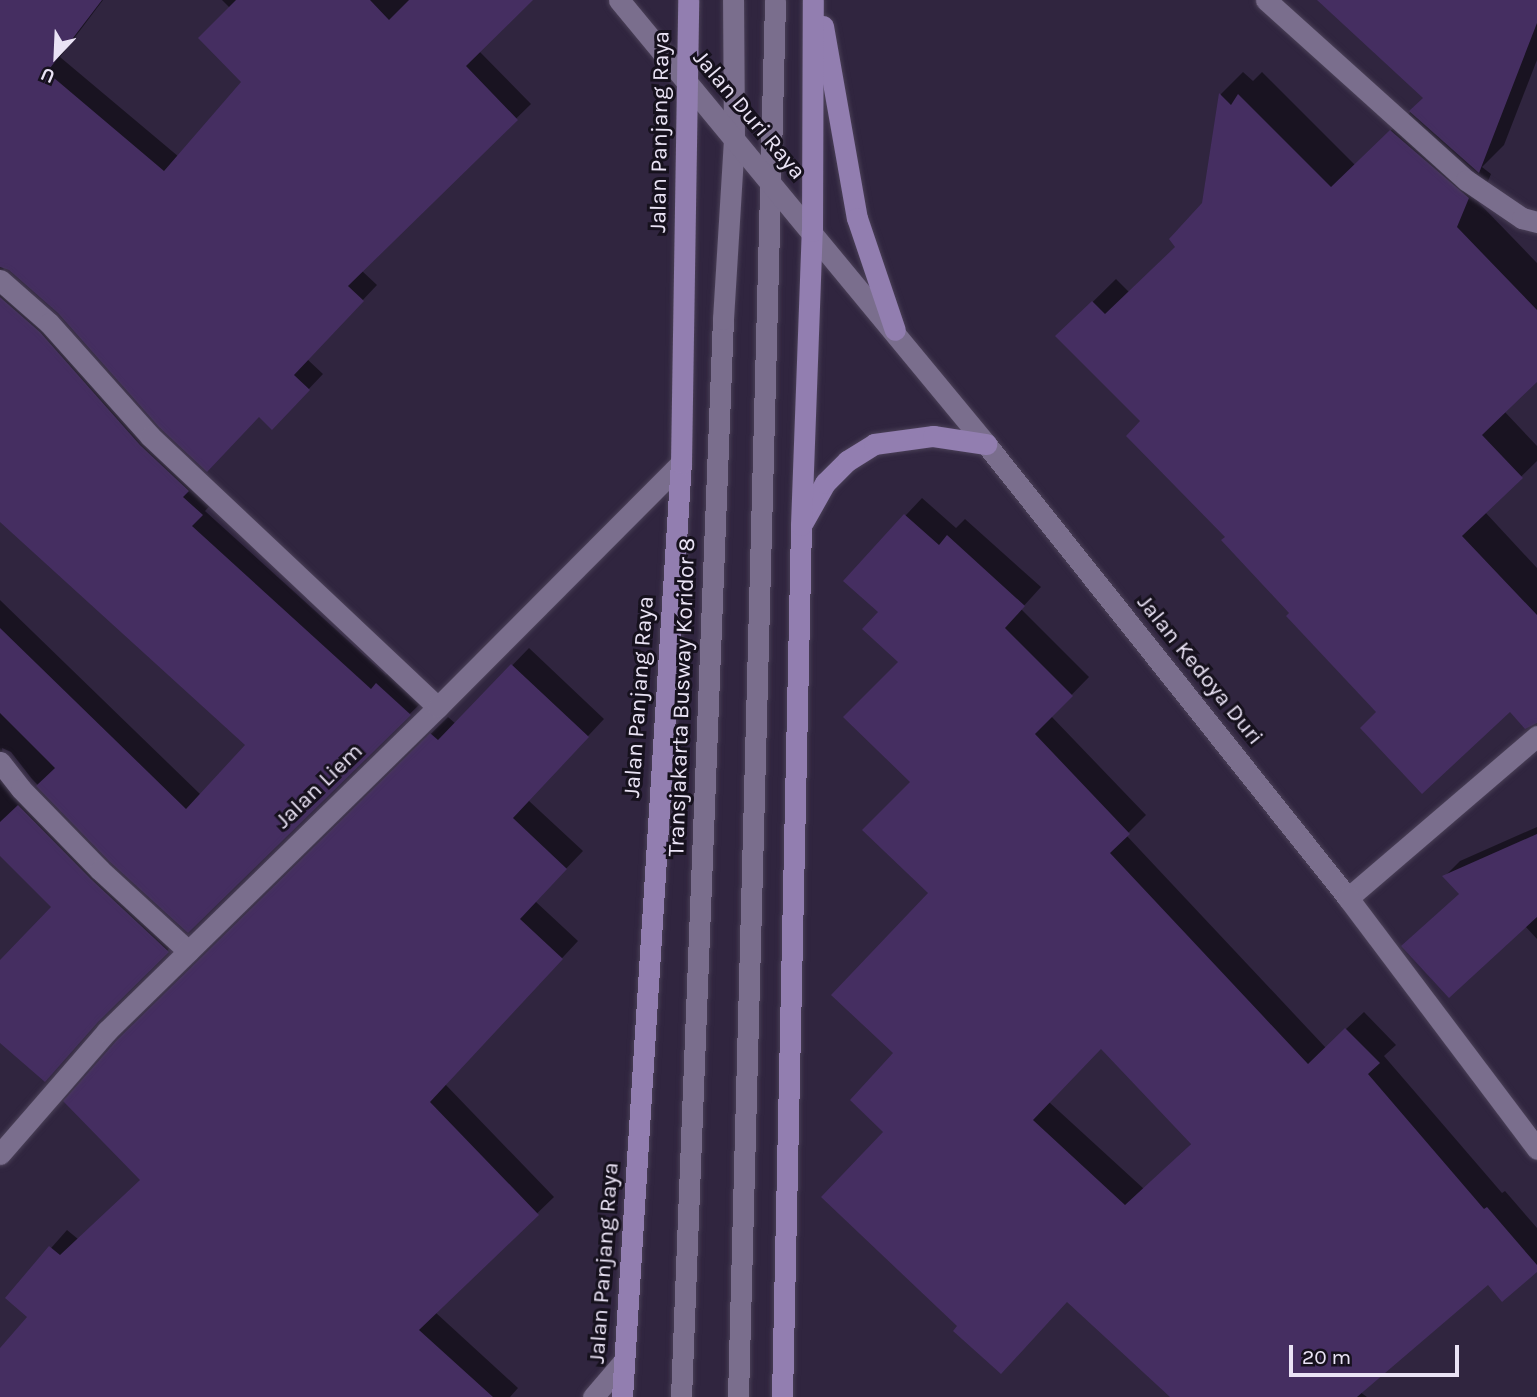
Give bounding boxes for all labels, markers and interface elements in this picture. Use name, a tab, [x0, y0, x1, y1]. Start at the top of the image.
north arrow	[21, 21, 91, 91]
street label: Jalan Panjang Raya	[644, 31, 676, 233]
street label: Jalan Duri Raya	[687, 45, 811, 185]
text: U	[37, 63, 58, 88]
street label: Transjakarta Busway Koridor 8	[663, 537, 701, 857]
street label: Jalan Kedoya Duri	[1131, 589, 1269, 751]
street label: Jalan Panjang Raya	[618, 595, 660, 799]
street label: Jalan Liem	[269, 737, 369, 835]
street label: Jalan Panjang Raya	[583, 1161, 625, 1365]
scale bar	[1292, 1330, 1462, 1374]
text: 20 m	[1302, 1345, 1351, 1369]

